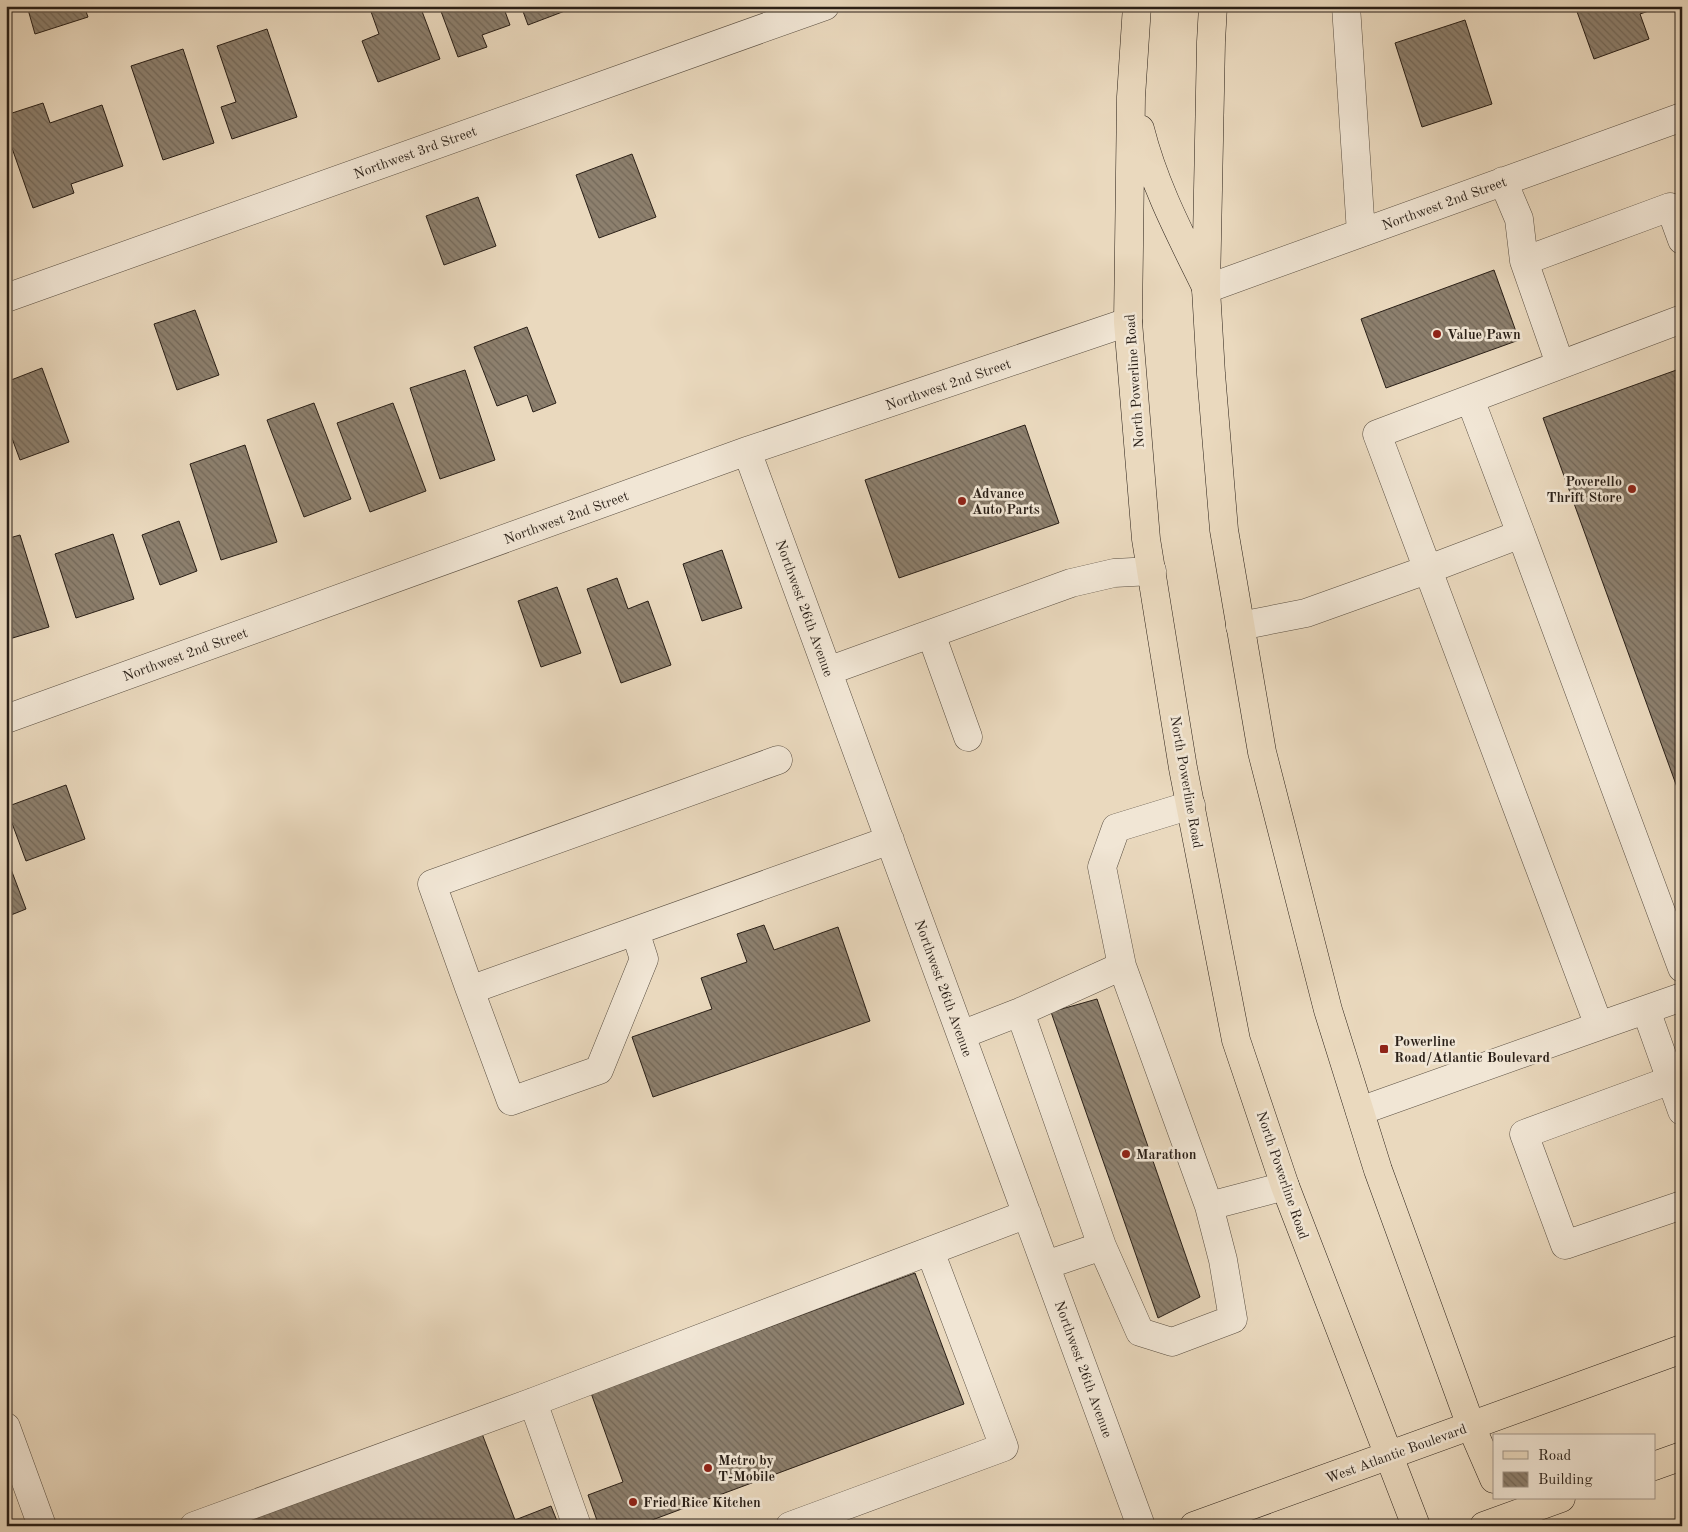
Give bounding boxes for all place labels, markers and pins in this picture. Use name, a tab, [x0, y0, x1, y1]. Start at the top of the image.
marker: Value Pawn	[1431, 328, 1443, 340]
place label: Value Pawn	[1447, 328, 1521, 342]
place label: Poverello Thrift Store	[1546, 475, 1622, 505]
marker: Poverello Thrift Store	[1626, 483, 1638, 495]
place label: Advance Auto Parts	[972, 487, 1040, 517]
marker: Advance Auto Parts	[956, 495, 968, 507]
place label: Powerline Road/Atlantic Boulevard	[1394, 1035, 1550, 1066]
marker: Powerline Road/Atlantic Boulevard	[1378, 1043, 1390, 1055]
marker: Marathon	[1120, 1148, 1132, 1160]
place label: Marathon	[1136, 1148, 1197, 1162]
place label: Metro by T-Mobile	[718, 1454, 775, 1484]
marker: Metro by T-Mobile	[702, 1462, 714, 1474]
marker: Fried Rice Kitchen	[627, 1496, 639, 1508]
place label: Fried Rice Kitchen	[643, 1496, 761, 1510]

